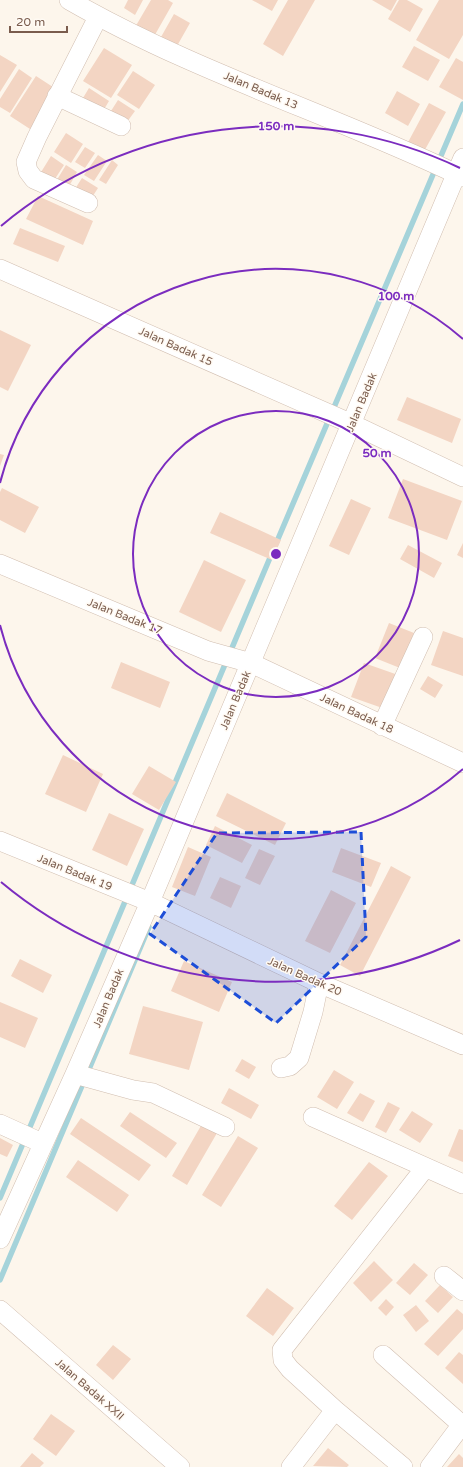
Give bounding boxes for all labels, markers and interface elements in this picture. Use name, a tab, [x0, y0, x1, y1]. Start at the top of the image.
scale bar	[10, 8, 67, 34]
text: 20 m	[16, 15, 45, 29]
street label: Jalan Badak 13	[222, 69, 300, 112]
text: 150 m	[258, 119, 294, 133]
text: 100 m	[378, 289, 414, 303]
street label: Jalan Badak 15	[137, 324, 215, 369]
street label: Jalan Badak	[343, 371, 380, 434]
text: 50 m	[362, 446, 392, 460]
centre of rings	[269, 547, 283, 561]
street label: Jalan Badak 17	[86, 596, 164, 637]
street label: Jalan Badak	[217, 669, 254, 732]
street label: Jalan Badak 18	[318, 691, 396, 736]
street label: Jalan Badak 19	[36, 852, 114, 893]
street label: Jalan Badak 20	[266, 954, 344, 999]
street label: Jalan Badak	[90, 967, 127, 1030]
street label: Jalan Badak XXII	[53, 1356, 127, 1423]

